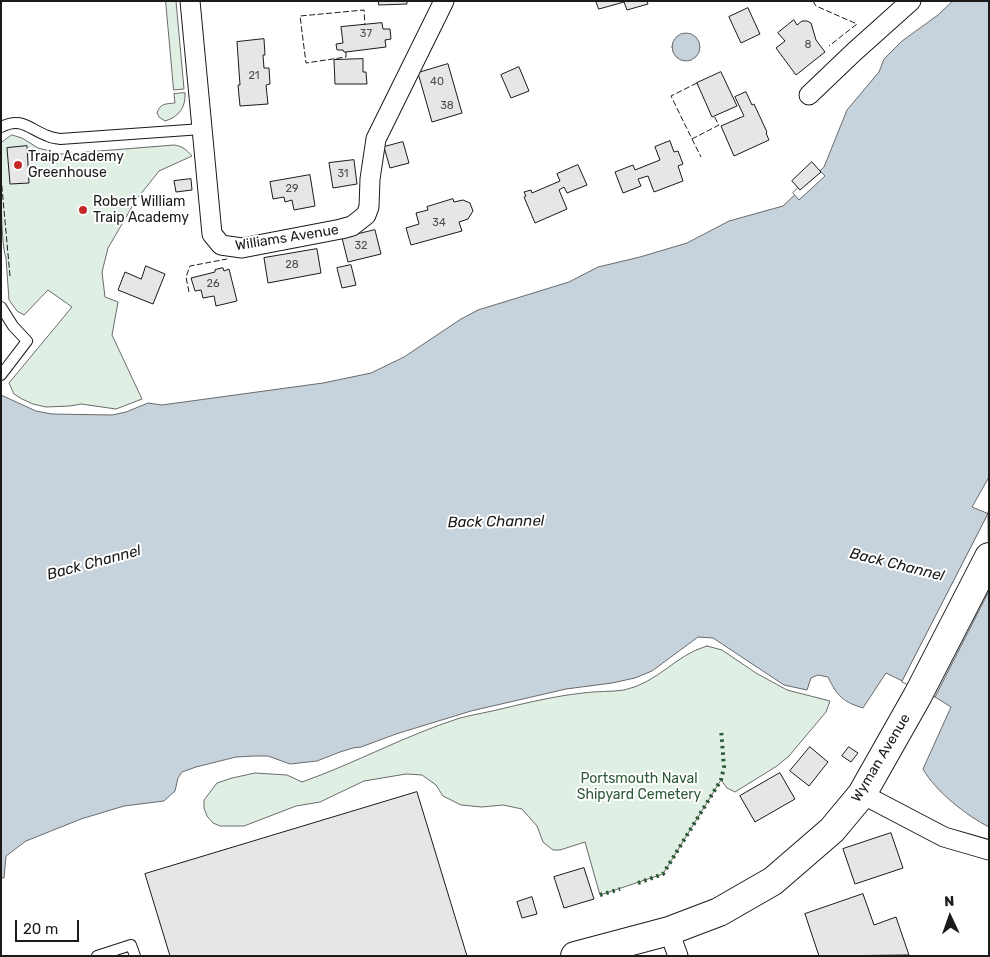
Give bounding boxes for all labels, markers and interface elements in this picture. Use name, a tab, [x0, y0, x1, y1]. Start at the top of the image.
house number: 37	[360, 27, 372, 41]
house number: 8	[805, 38, 811, 52]
house number: 21	[248, 69, 260, 83]
house number: 40	[430, 75, 444, 89]
house number: 38	[440, 99, 454, 113]
place label: Traip Academy Greenhouse	[28, 149, 124, 182]
marker: Traip Academy Greenhouse	[12, 159, 24, 171]
house number: 31	[337, 167, 349, 181]
house number: 29	[286, 182, 298, 196]
place label: Robert William Traip Academy	[93, 194, 189, 226]
marker: Robert William Traip Academy	[77, 204, 89, 216]
house number: 34	[432, 216, 446, 230]
street label: Williams Avenue	[234, 222, 340, 254]
house number: 32	[354, 239, 368, 253]
house number: 28	[285, 258, 299, 272]
house number: 26	[206, 277, 220, 291]
water label: Back Channel	[447, 512, 545, 532]
water label: Back Channel	[45, 542, 143, 584]
water label: Back Channel	[848, 545, 946, 585]
street label: Wyman Avenue	[848, 711, 914, 805]
park label: Portsmouth Naval Shipyard Cemetery	[577, 771, 701, 804]
north arrow	[925, 892, 975, 942]
text: N	[944, 893, 955, 910]
scale bar	[18, 910, 81, 942]
text: 20 m	[23, 920, 58, 938]

